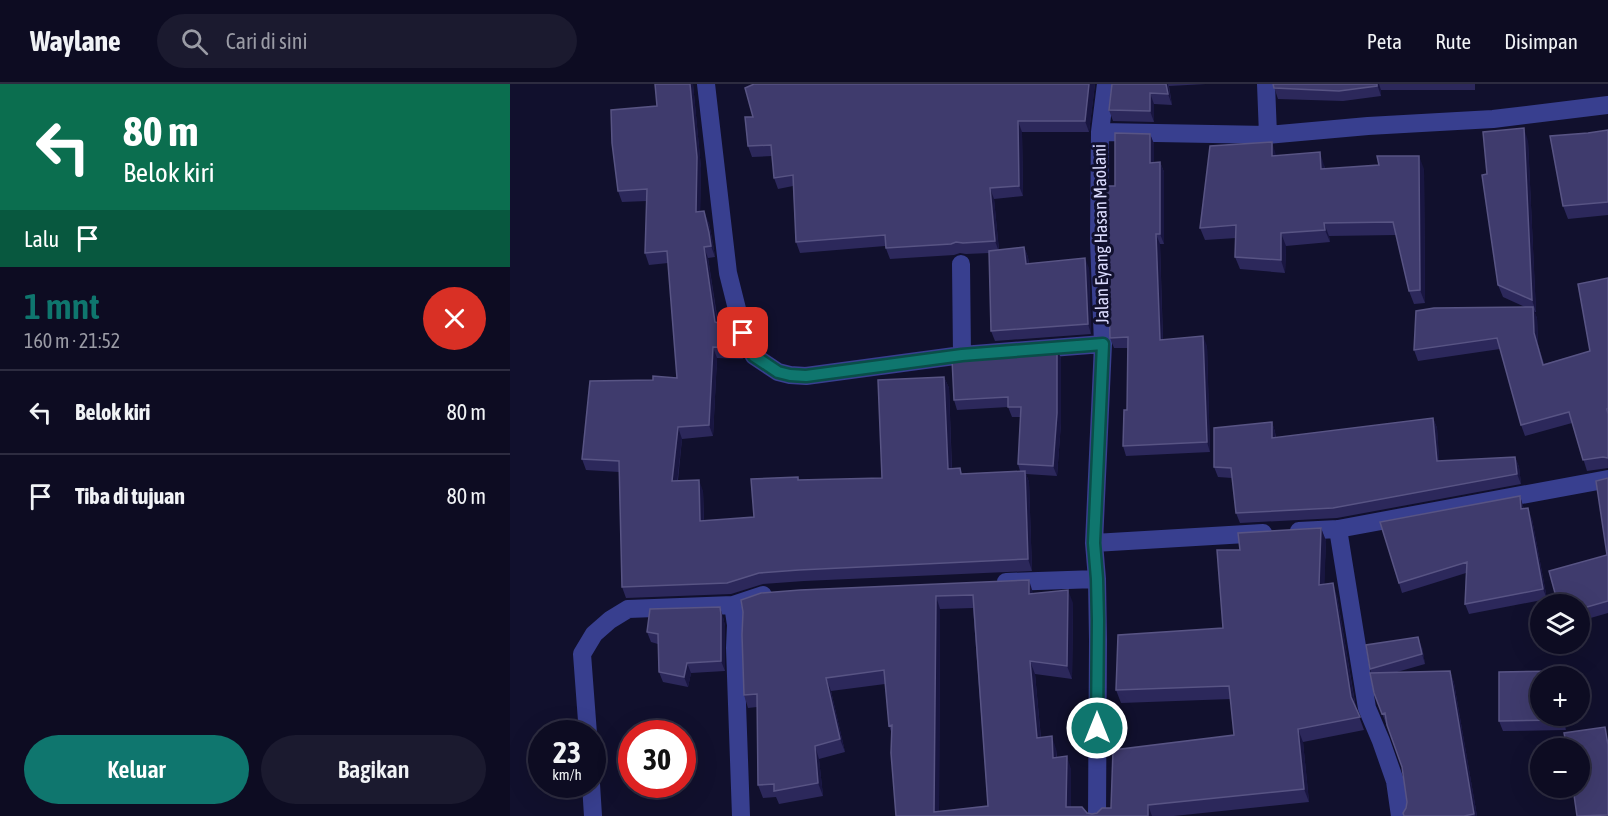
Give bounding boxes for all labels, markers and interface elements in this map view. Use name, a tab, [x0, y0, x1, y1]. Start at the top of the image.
search box	[157, 14, 577, 68]
text: Waylane	[30, 25, 121, 57]
icon: search	[178, 25, 211, 58]
text: Cari di sini	[226, 28, 308, 54]
text: Peta	[1367, 29, 1402, 53]
text: Rute	[1435, 29, 1471, 53]
text: Disimpan	[1504, 29, 1578, 53]
text: 80 m	[123, 107, 198, 155]
icon: left	[24, 108, 102, 186]
street label: Jalan Eyang Hasan Maolani	[1088, 144, 1113, 324]
text: Belok kiri	[123, 157, 215, 188]
icon: arrive	[71, 222, 104, 255]
text: Lalu	[24, 226, 59, 252]
text: 1 mnt	[24, 285, 100, 327]
button: close	[423, 287, 486, 350]
pin	[717, 307, 768, 358]
icon: arrive	[726, 316, 759, 349]
text: 160 m · 21:52	[24, 329, 120, 352]
icon: left	[24, 396, 57, 429]
text: Belok kiri	[75, 399, 150, 425]
text: 80 m	[446, 399, 486, 425]
icon: arrive	[24, 480, 57, 513]
text: Tiba di tujuan	[75, 483, 185, 509]
text: 80 m	[446, 483, 486, 509]
map controls	[1530, 594, 1590, 798]
button: layers	[1530, 594, 1590, 654]
button: +	[1530, 666, 1590, 726]
position arrow	[1065, 696, 1129, 760]
speed limit sign: 30	[618, 720, 696, 798]
button: Keluar	[24, 735, 249, 804]
button: Bagikan	[261, 735, 486, 804]
text: 23	[553, 735, 581, 769]
button: −	[1530, 738, 1590, 798]
text: km/h	[552, 766, 582, 783]

